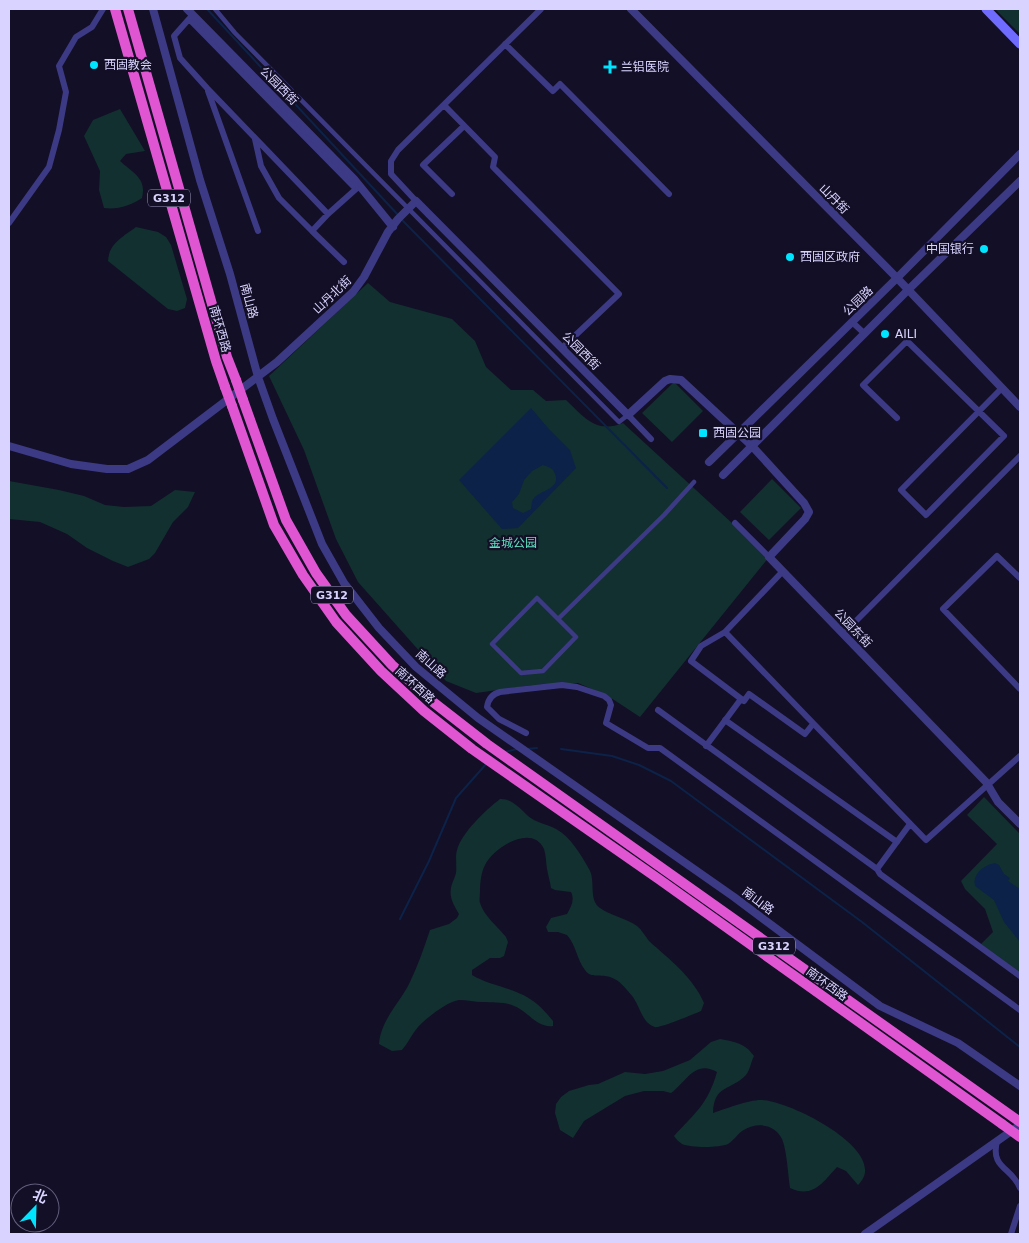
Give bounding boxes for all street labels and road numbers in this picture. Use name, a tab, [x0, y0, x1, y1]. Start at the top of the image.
street label: 公园西街	[257, 64, 301, 108]
street label: 山丹街	[816, 181, 852, 217]
road number: G312	[148, 190, 190, 207]
street label: 山丹北街	[310, 273, 354, 317]
street label: 南山路	[238, 282, 260, 320]
street label: 公园路	[840, 283, 876, 319]
street label: 南环西路	[207, 304, 233, 354]
street label: 公园西街	[559, 329, 603, 373]
road number: G312	[311, 586, 353, 604]
street label: 公园东街	[831, 606, 875, 650]
street label: 南山路	[413, 647, 449, 681]
street label: 南环西路	[392, 664, 438, 706]
street label: 南山路	[739, 885, 777, 917]
road number: G312	[753, 938, 795, 954]
street label: 南环西路	[803, 964, 851, 1004]

